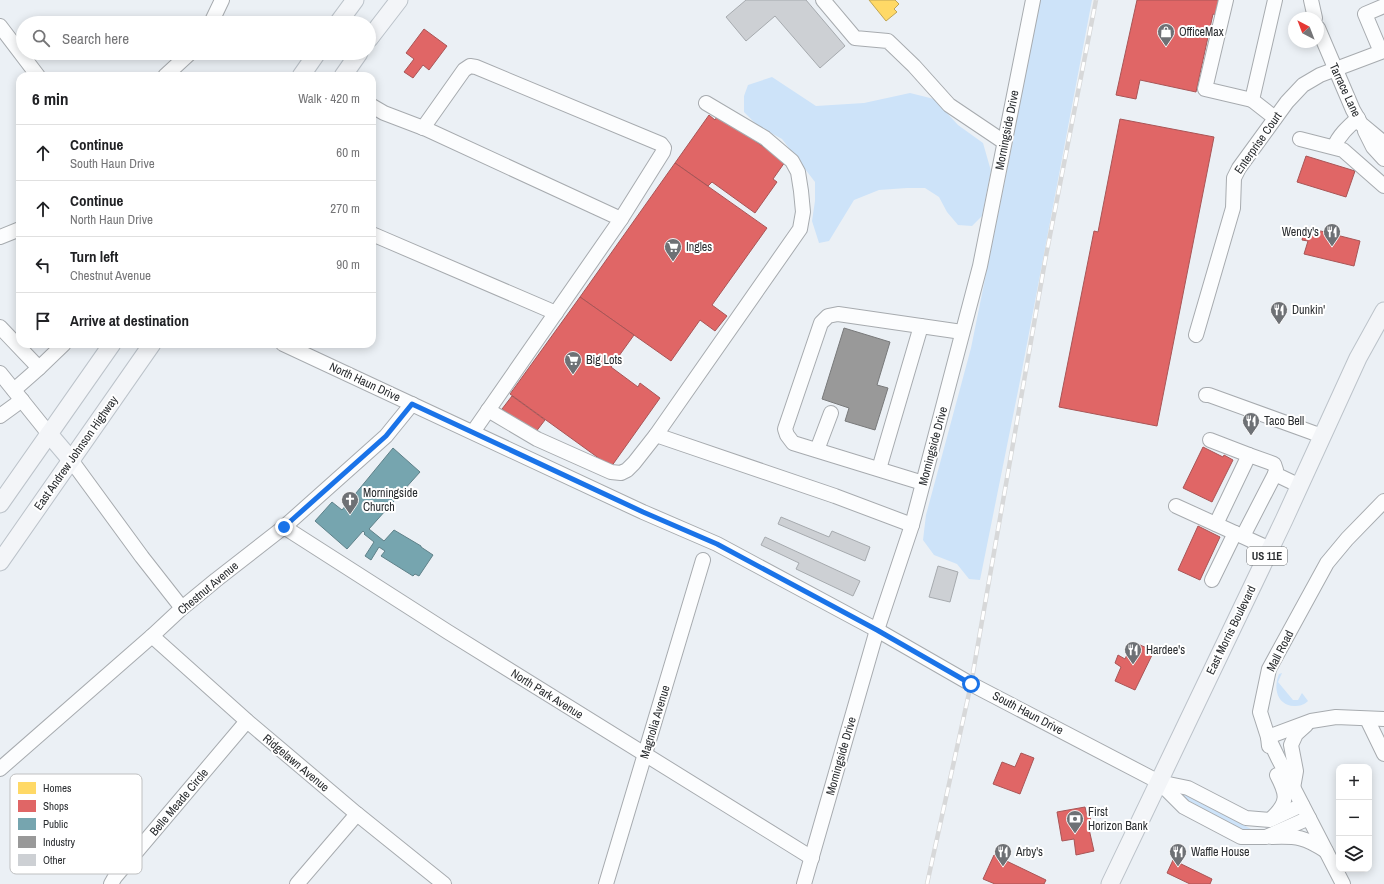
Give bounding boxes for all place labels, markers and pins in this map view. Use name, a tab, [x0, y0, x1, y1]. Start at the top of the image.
shop icon: OfficeMax	[1156, 22, 1176, 47]
place label: OfficeMax	[1179, 24, 1224, 40]
restaurant icon: Wendy's	[1322, 222, 1342, 247]
place label: Wendy's	[1282, 224, 1319, 240]
supermarket icon: Ingles	[663, 237, 683, 262]
place label: Ingles	[686, 239, 712, 255]
restaurant icon: Dunkin'	[1269, 300, 1289, 325]
place label: Dunkin'	[1292, 302, 1325, 318]
supermarket icon: Big Lots	[563, 350, 583, 375]
place label: Big Lots	[586, 352, 622, 368]
restaurant icon: Taco Bell	[1241, 411, 1261, 436]
place label: Taco Bell	[1264, 413, 1304, 429]
place label: Morningside Church	[363, 485, 418, 515]
church icon: Morningside Church	[340, 490, 360, 515]
restaurant icon: Hardee's	[1123, 640, 1143, 665]
place label: Hardee's	[1146, 642, 1185, 658]
place label: First Horizon Bank	[1088, 804, 1148, 834]
bank icon: First Horizon Bank	[1065, 809, 1085, 834]
restaurant icon: Arby's	[993, 842, 1013, 867]
restaurant icon: Waffle House	[1168, 842, 1188, 867]
place label: Arby's	[1015, 844, 1043, 860]
place label: Waffle House	[1191, 844, 1250, 860]

